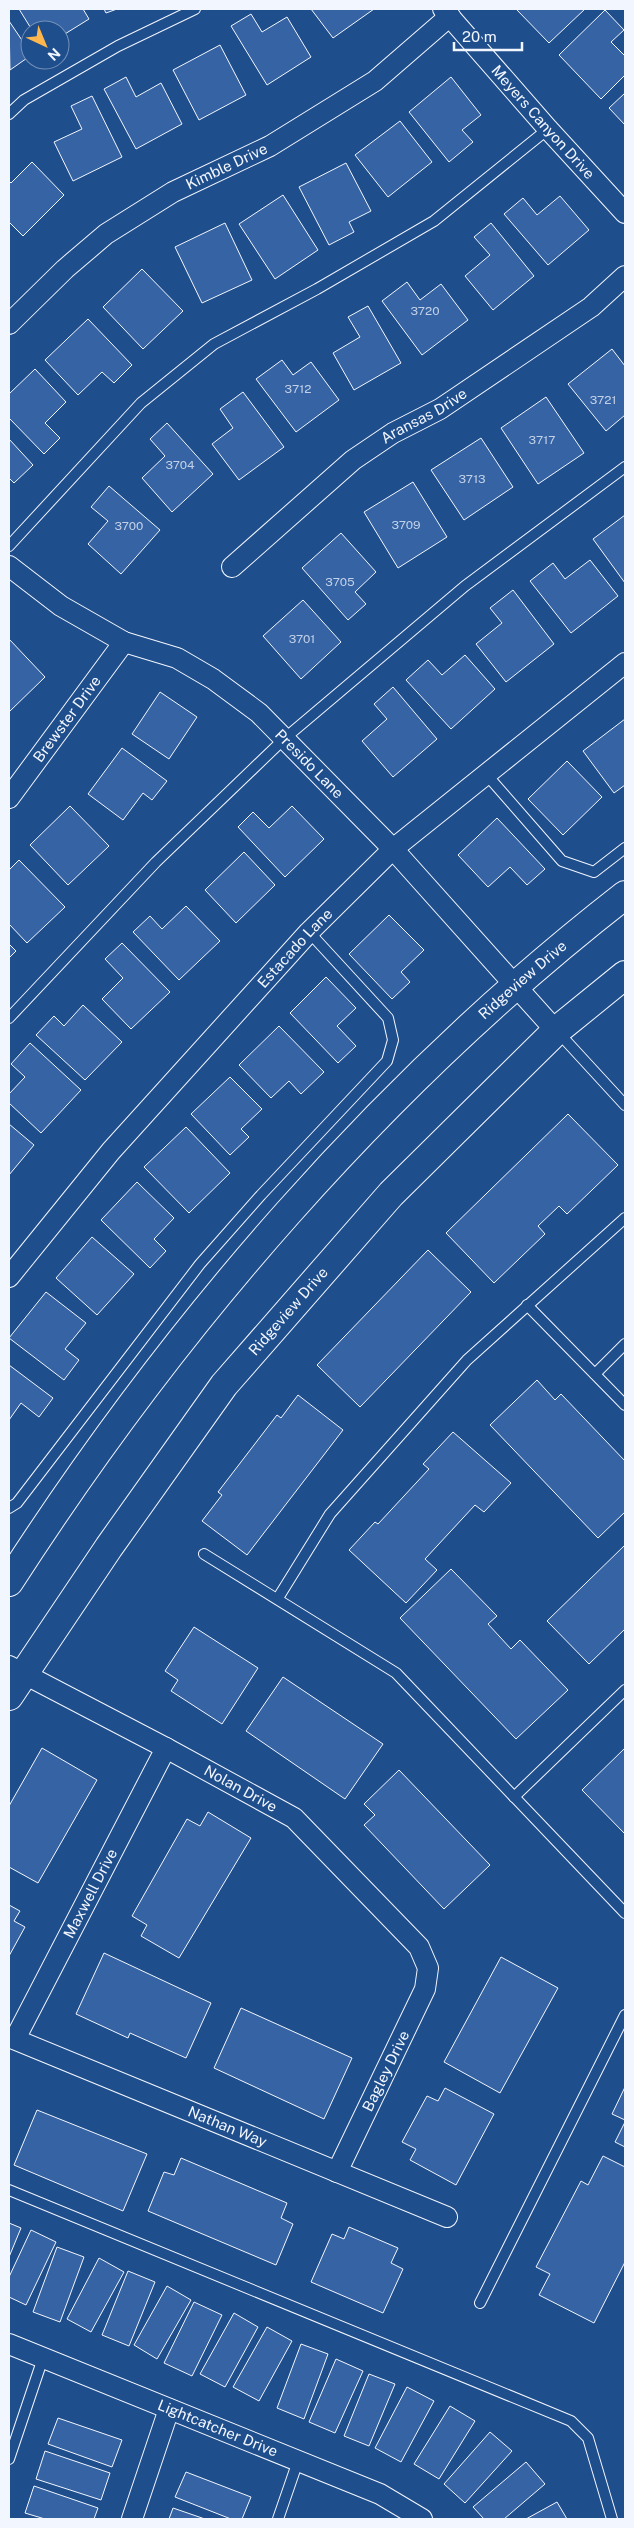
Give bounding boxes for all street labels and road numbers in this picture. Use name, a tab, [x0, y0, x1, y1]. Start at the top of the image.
street label: Meyers Canyon Drive	[488, 62, 598, 182]
street label: Kimble Drive	[183, 139, 270, 193]
street label: Aransas Drive	[377, 384, 470, 447]
street label: Brewster Drive	[29, 672, 104, 765]
street label: Presido Lane	[272, 726, 347, 802]
street label: Estacado Lane	[254, 905, 336, 991]
street label: Ridgeview Drive	[475, 937, 570, 1023]
street label: Ridgeview Drive	[245, 1264, 331, 1358]
street label: Nolan Drive	[201, 1761, 280, 1815]
street label: Maxwell Drive	[60, 1846, 120, 1941]
street label: Bagley Drive	[359, 2028, 412, 2114]
street label: Nathan Way	[186, 2102, 269, 2150]
street label: Lightcatcher Drive	[155, 2396, 280, 2460]

